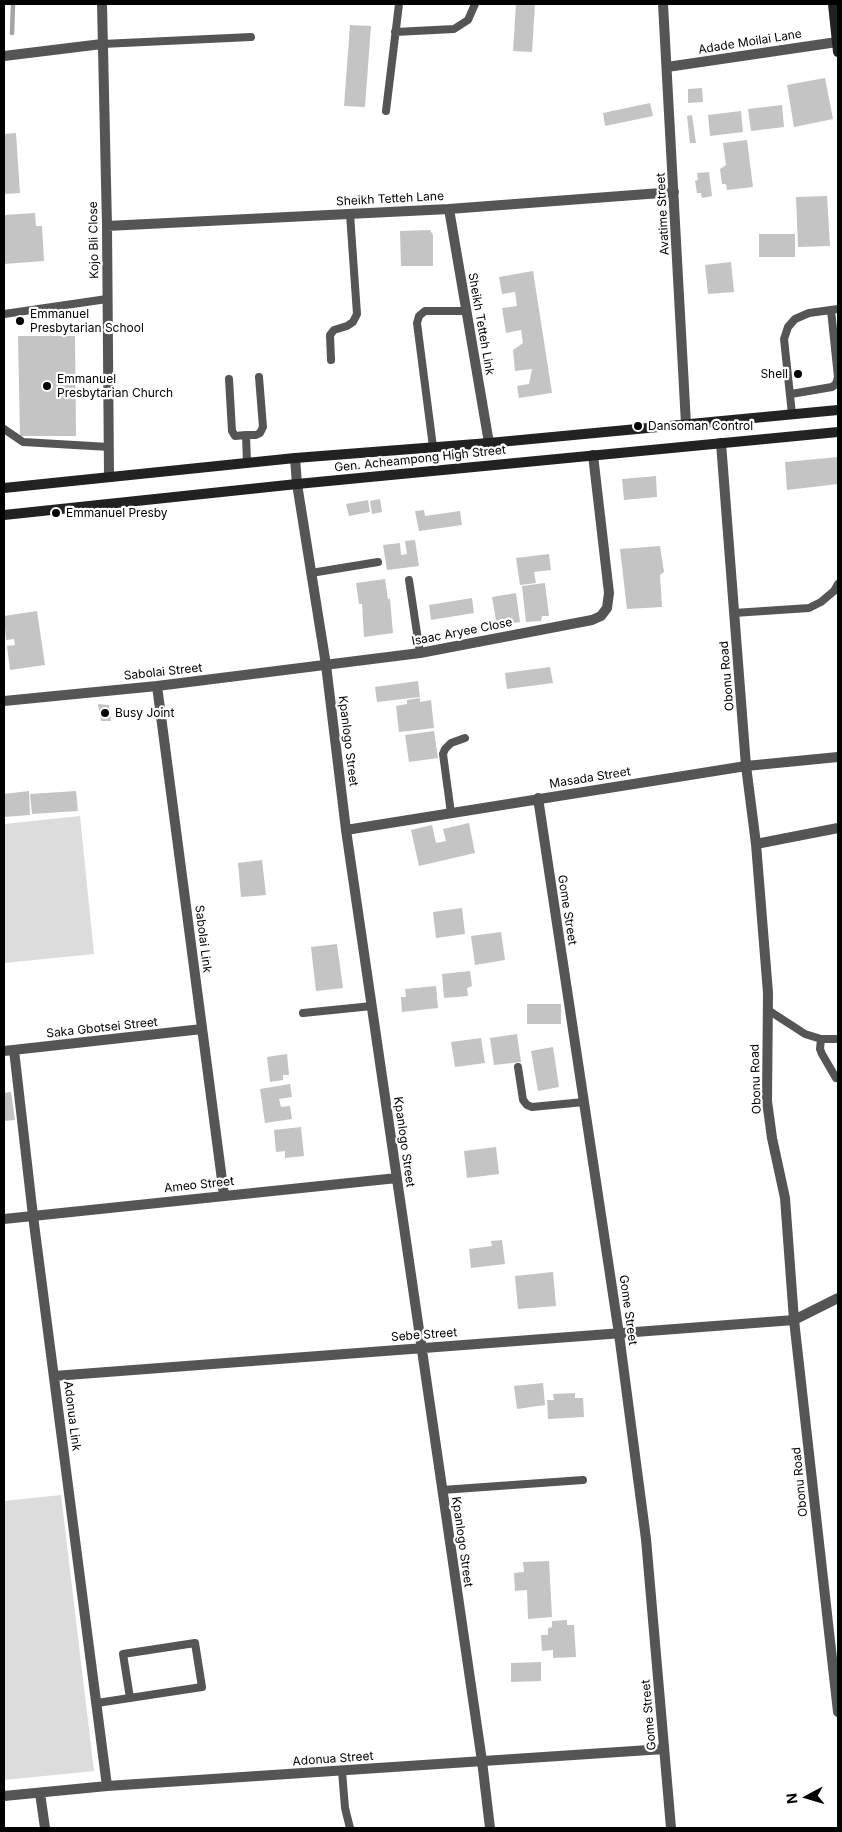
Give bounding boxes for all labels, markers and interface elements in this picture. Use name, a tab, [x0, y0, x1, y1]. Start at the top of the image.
street label: Adade Moilai Lane	[697, 27, 803, 57]
street label: Avatime Street	[654, 172, 672, 256]
street label: Sheikh Tetteh Lane	[336, 189, 444, 209]
street label: Kojo Bli Close	[86, 201, 102, 279]
street label: Sheikh Tetteh Link	[465, 272, 497, 376]
place label: Emmanuel Presbytarian School	[30, 307, 144, 335]
marker: Emmanuel Presbytarian School	[14, 315, 26, 327]
place label: Shell	[760, 367, 788, 381]
marker: Shell	[792, 368, 804, 380]
place label: Emmanuel Presbytarian Church	[57, 372, 173, 400]
marker: Emmanuel Presbytarian Church	[41, 380, 53, 392]
place label: Dansoman Control	[648, 419, 753, 433]
marker: Dansoman Control	[632, 420, 644, 432]
street label: Gen. Acheampong High Street	[334, 443, 506, 475]
place label: Emmanuel Presby	[66, 506, 168, 520]
marker: Emmanuel Presby	[50, 507, 62, 519]
street label: Isaac Aryee Close	[410, 615, 514, 649]
street label: Obonu Road	[717, 640, 737, 712]
street label: Sabolai Street	[123, 661, 203, 683]
street label: Kpanlogo Street	[335, 695, 361, 787]
place label: Busy Joint	[115, 706, 174, 720]
marker: Busy Joint	[99, 707, 111, 719]
street label: Masada Street	[548, 764, 632, 792]
street label: Gome Street	[554, 874, 580, 946]
street label: Sabolai Link	[192, 904, 214, 974]
street label: Saka Gbotsei Street	[46, 1015, 158, 1041]
street label: Obonu Road	[748, 1044, 764, 1114]
street label: Kpanlogo Street	[391, 1096, 417, 1188]
street label: Ameo Street	[163, 1174, 235, 1196]
street label: Gome Street	[616, 1274, 640, 1346]
street label: Sebe Street	[390, 1326, 458, 1344]
street label: Adonua Link	[61, 1380, 83, 1452]
street label: Obonu Road	[789, 1446, 811, 1518]
street label: Kpanlogo Street	[449, 1496, 475, 1588]
street label: Gome Street	[639, 1679, 659, 1751]
street label: Adonua Street	[292, 1749, 374, 1769]
north arrow	[782, 1772, 832, 1822]
text: N	[783, 1792, 801, 1805]

